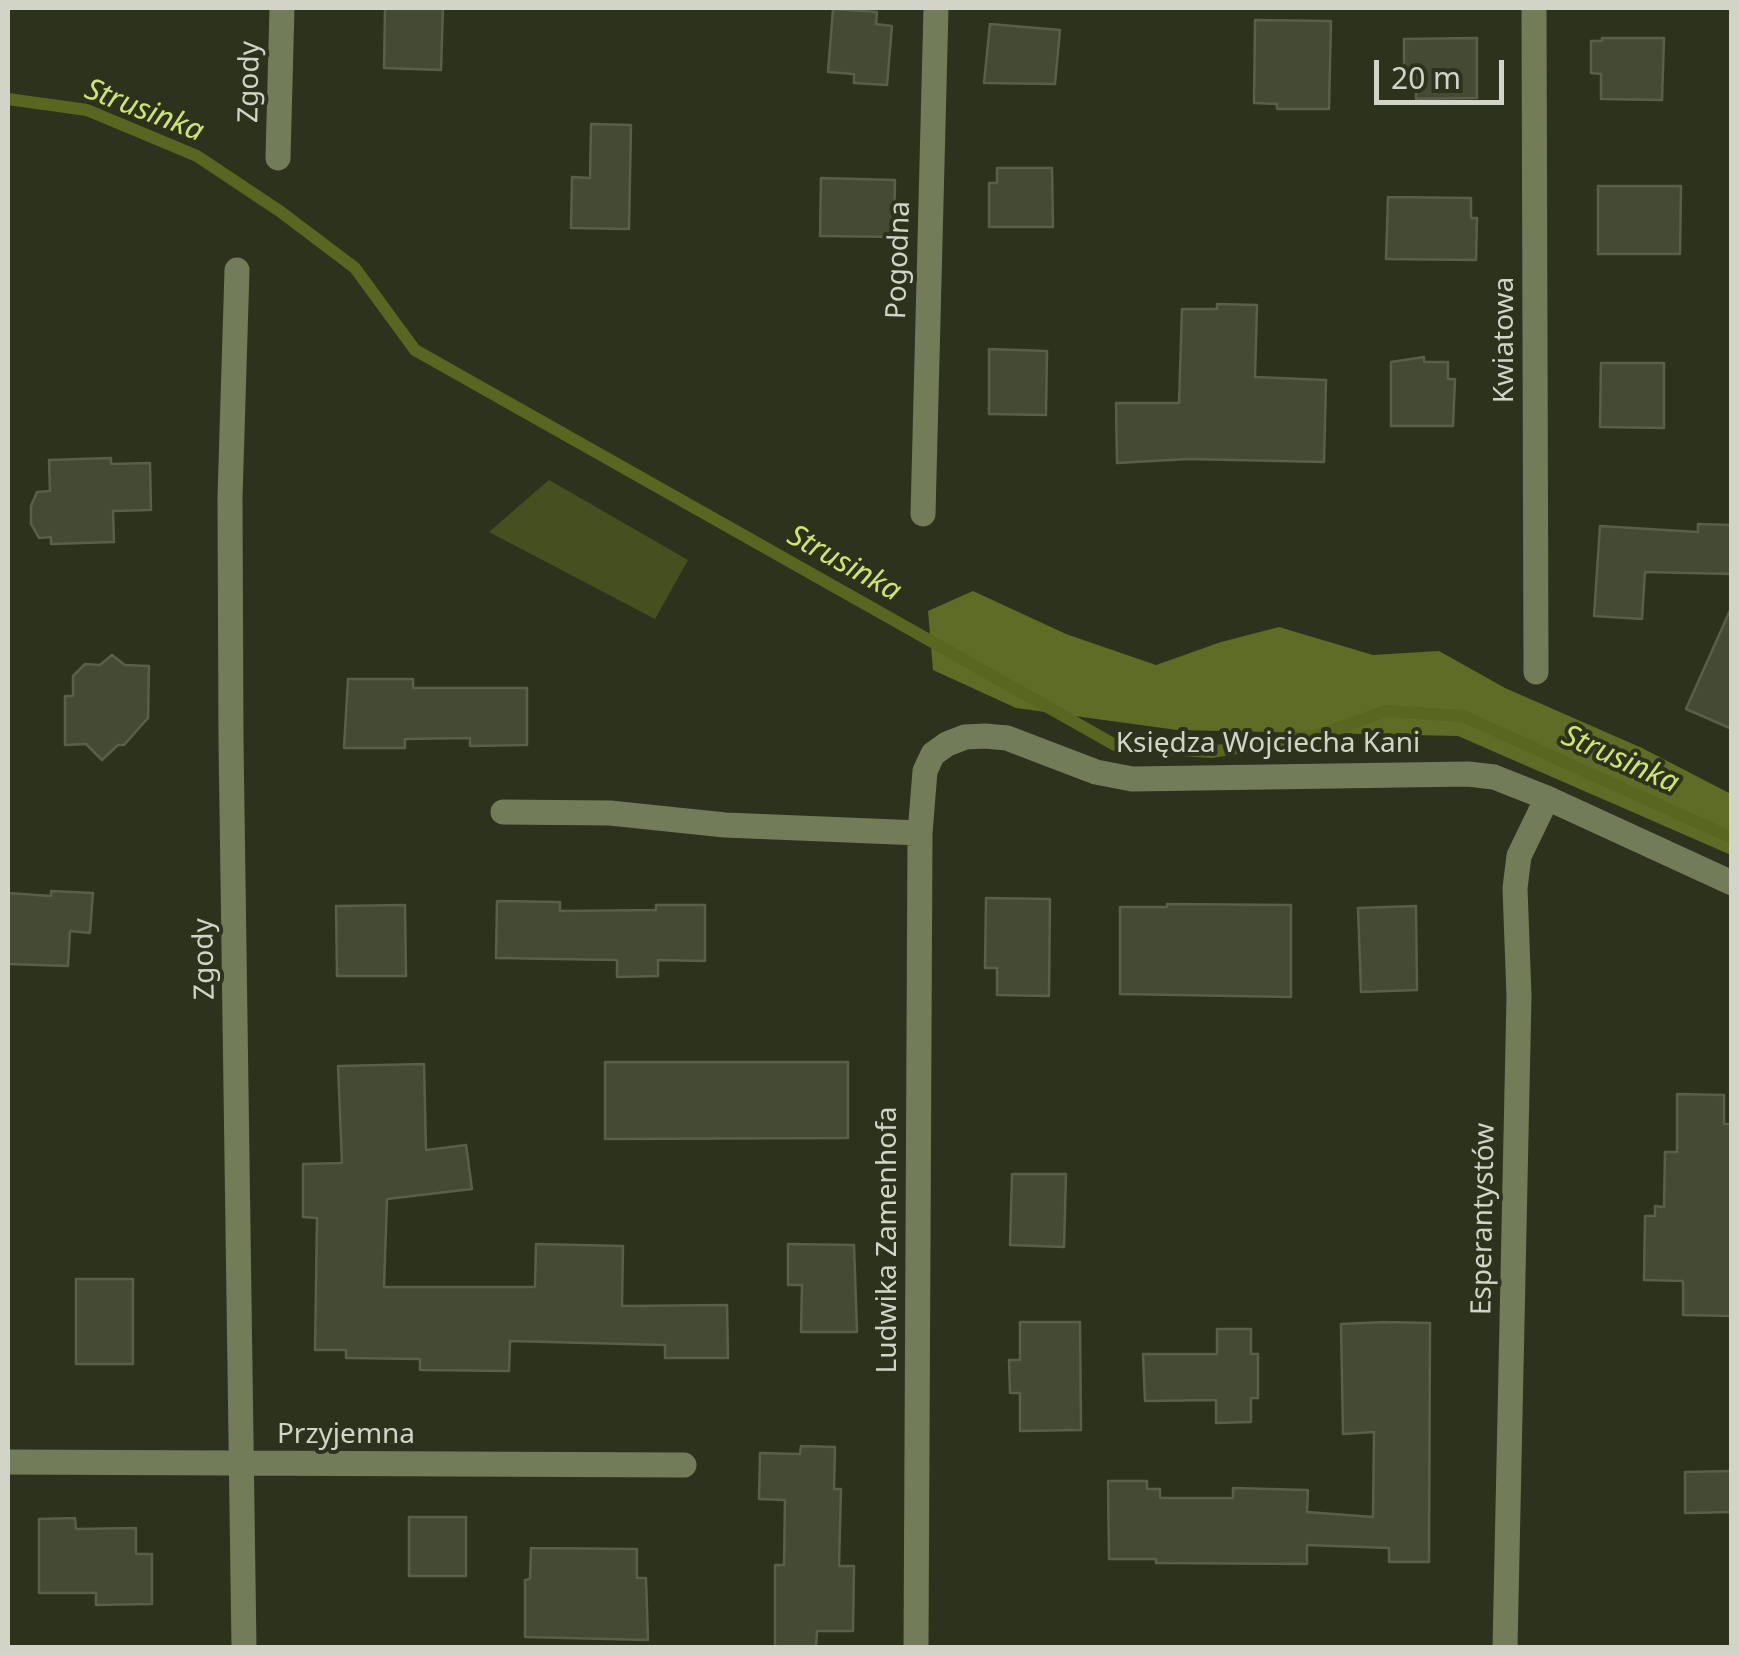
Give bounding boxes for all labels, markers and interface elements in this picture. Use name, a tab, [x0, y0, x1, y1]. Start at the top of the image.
scale bar	[1379, 40, 1509, 102]
street label: Zgody	[232, 41, 268, 123]
text: 20 m	[1391, 57, 1461, 98]
water label: Strusinka	[79, 72, 209, 150]
street label: Pogodna	[880, 200, 918, 320]
street label: Kwiatowa	[1488, 277, 1522, 403]
water label: Strusinka	[781, 518, 907, 610]
water label: Strusinka	[1556, 718, 1684, 802]
street label: Księdza Wojciecha Kani	[1116, 727, 1420, 761]
street label: Zgody	[187, 918, 223, 1000]
street label: Ludwika Zamenhofa	[871, 1107, 905, 1373]
street label: Esperantystów	[1466, 1123, 1502, 1315]
street label: Przyjemna	[277, 1418, 415, 1452]

